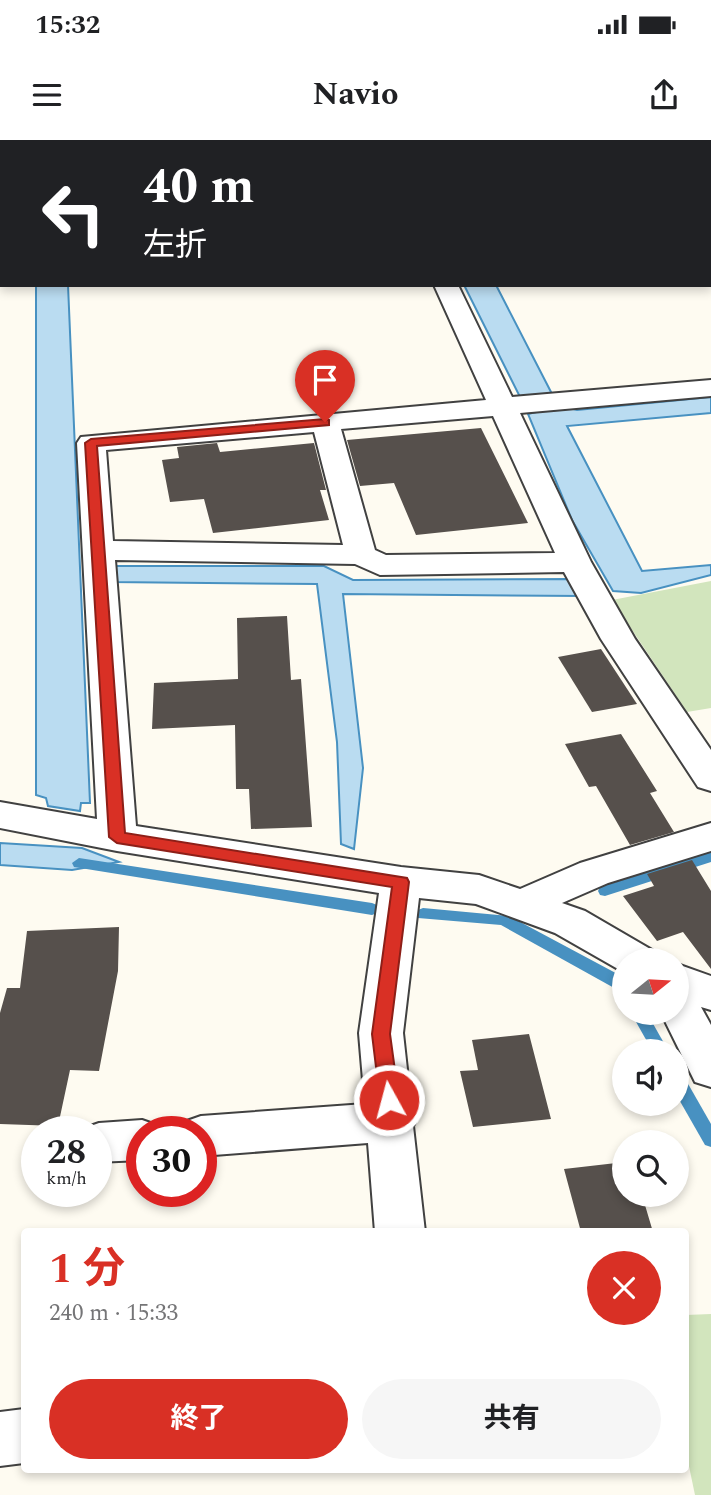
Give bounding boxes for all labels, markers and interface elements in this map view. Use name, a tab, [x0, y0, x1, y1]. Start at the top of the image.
text: 15:32	[35, 5, 100, 45]
text: Navio	[312, 70, 399, 119]
icon: menu	[28, 76, 66, 114]
icon: share	[645, 76, 683, 114]
text: 40 m	[143, 150, 254, 225]
icon: left	[28, 168, 119, 259]
text: 左折	[143, 221, 207, 270]
pin	[295, 350, 355, 422]
icon: arrive	[306, 361, 344, 399]
north arrow	[612, 948, 690, 1026]
map controls	[612, 948, 689, 1207]
button: sound	[612, 1039, 689, 1116]
position arrow	[352, 1063, 426, 1137]
speed limit sign: 30	[126, 1116, 217, 1207]
text: 28	[47, 1126, 86, 1179]
button: search	[612, 1130, 689, 1207]
text: km/h	[46, 1165, 87, 1192]
text: 1 分	[49, 1238, 125, 1301]
button: close	[587, 1251, 661, 1325]
text: 240 m · 15:33	[49, 1296, 178, 1331]
button: 終了	[49, 1379, 348, 1459]
button: 共有	[362, 1379, 661, 1459]

